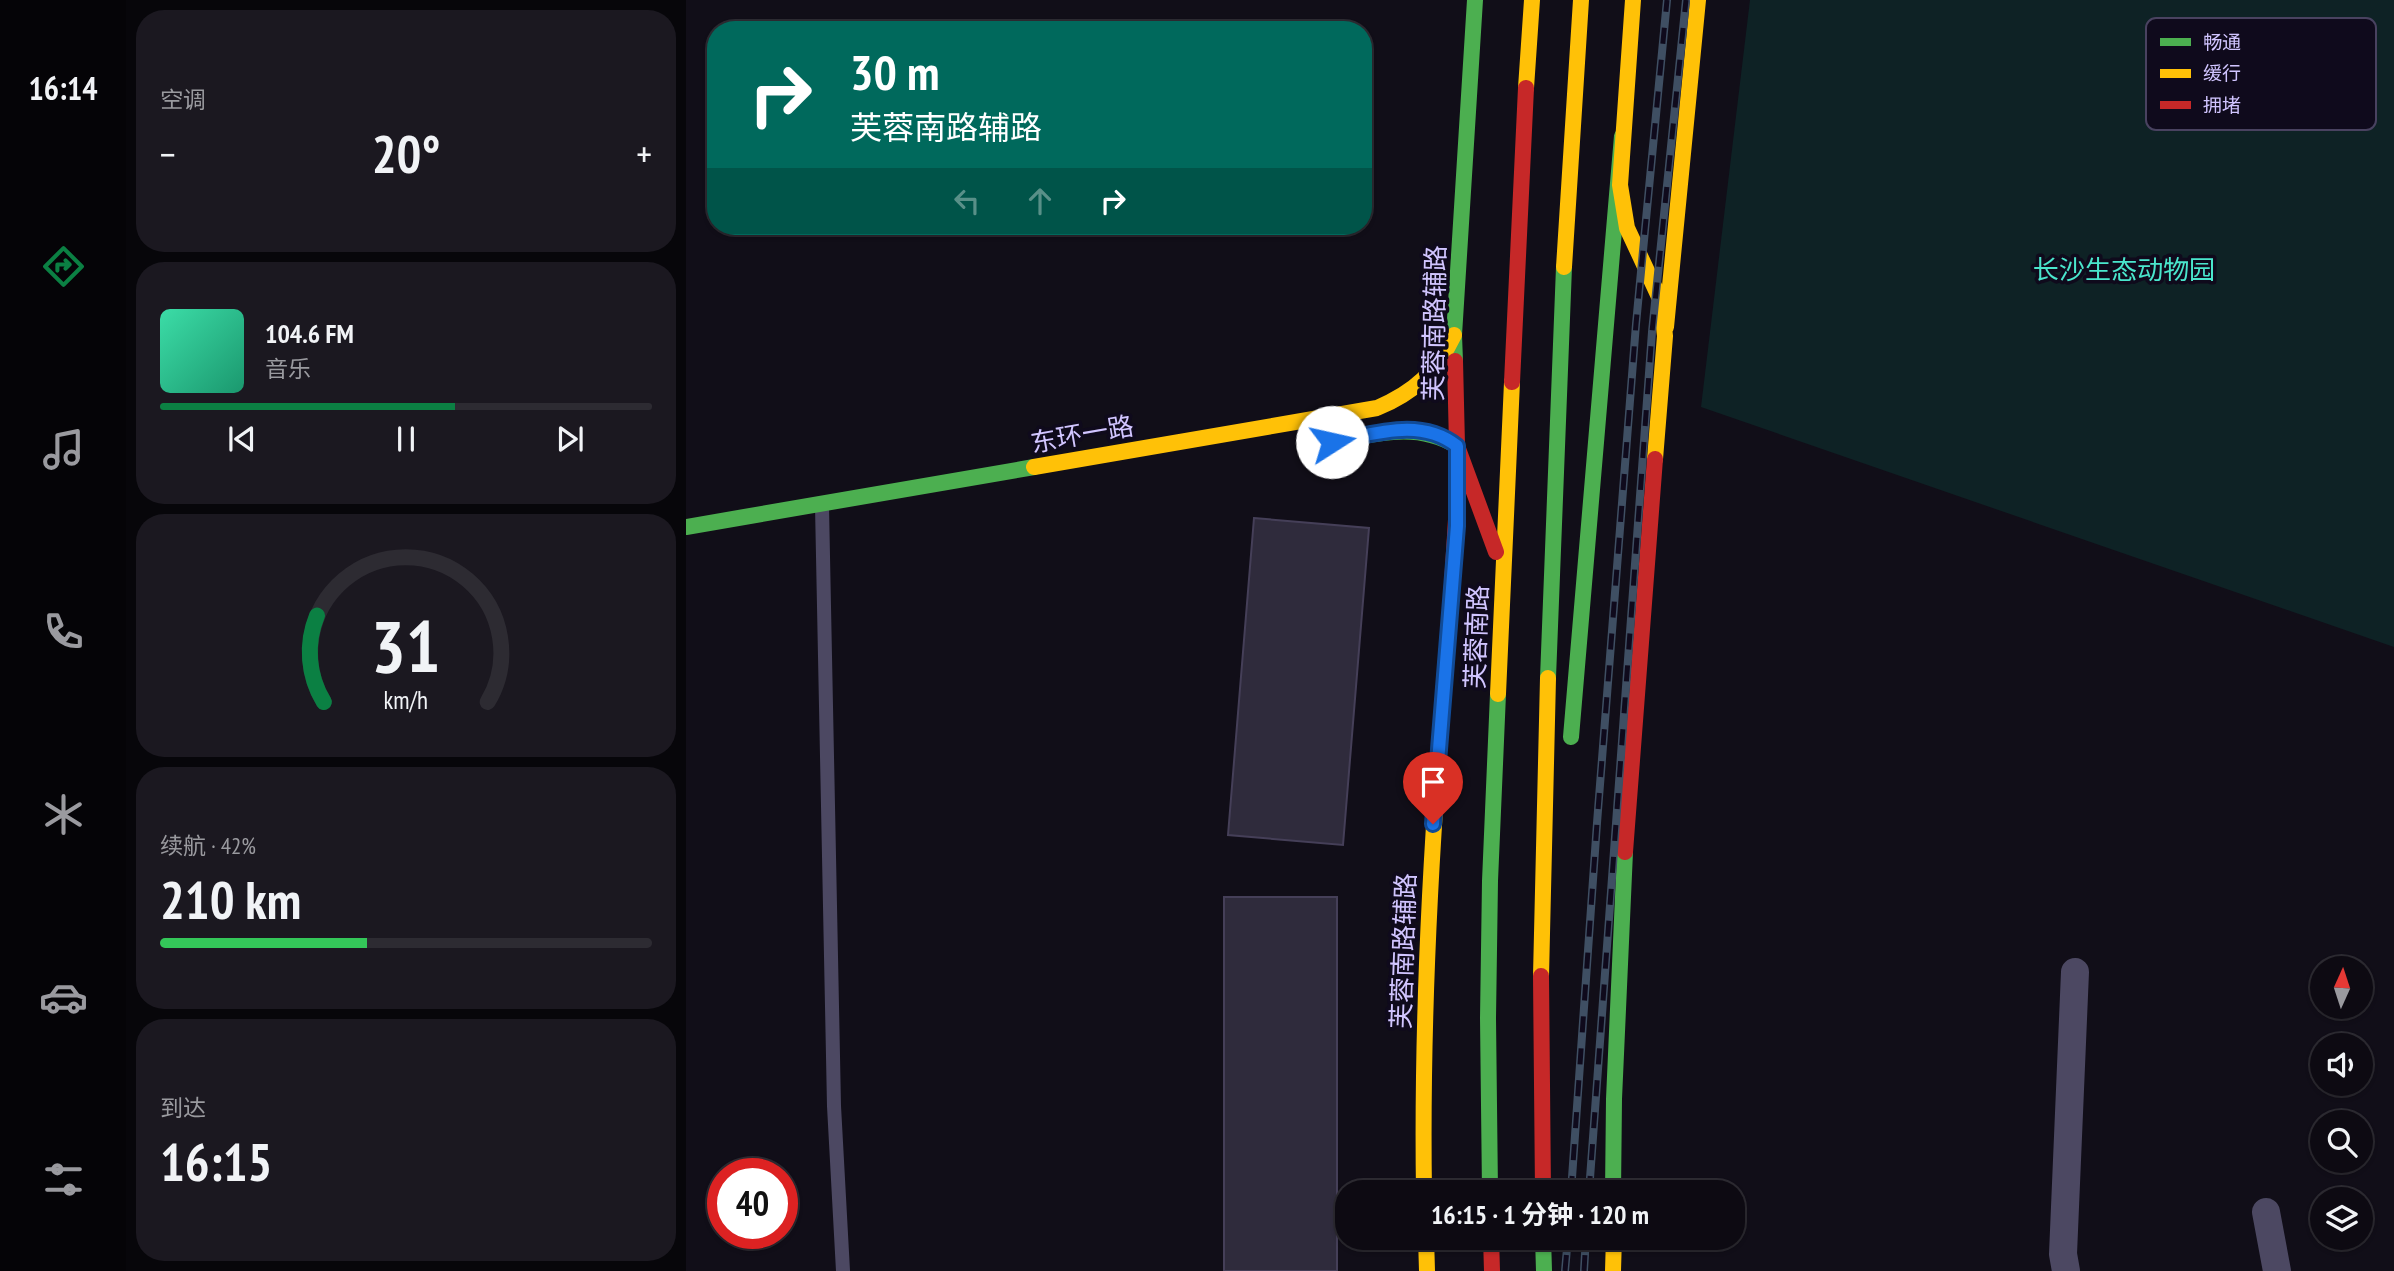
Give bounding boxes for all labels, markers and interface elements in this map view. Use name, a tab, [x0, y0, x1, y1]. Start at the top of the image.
legend	[2146, 18, 2376, 130]
text: 畅通	[2203, 30, 2241, 54]
text: 30 m	[850, 40, 939, 104]
icon: right	[735, 49, 826, 140]
text: 缓行	[2203, 61, 2241, 85]
text: 16:14	[28, 67, 98, 109]
text: 空调	[160, 85, 206, 114]
text: 拥堵	[2203, 93, 2241, 117]
text: 芙蓉南路辅路	[850, 106, 1042, 148]
text: 20°	[372, 120, 440, 187]
text: −	[160, 129, 176, 178]
text: +	[636, 129, 652, 178]
icon: left	[948, 182, 986, 220]
icon: ahead	[1021, 182, 1059, 220]
icon: right	[1094, 182, 1132, 220]
icon: directions	[39, 242, 88, 291]
street label: 芙蓉南路辅路	[1416, 245, 1452, 401]
park label: 长沙生态动物园	[2033, 253, 2215, 286]
text: 104.6 FM	[265, 317, 354, 350]
text: 音乐	[265, 354, 311, 383]
position arrow	[1295, 405, 1369, 479]
street label: 东环一路	[1028, 409, 1136, 459]
icon: previous	[223, 420, 261, 458]
icon: pause	[387, 420, 425, 458]
icon: next	[551, 420, 589, 458]
icon: music	[39, 425, 88, 474]
street label: 芙蓉南路	[1458, 584, 1494, 690]
text: 31	[371, 598, 441, 692]
icon: phone	[39, 607, 88, 656]
text: km/h	[384, 683, 428, 715]
pin	[1403, 752, 1463, 824]
icon: arrive	[1414, 763, 1452, 801]
icon: climate	[39, 790, 88, 839]
text: 续航 · 42%	[160, 831, 256, 860]
text: 210 km	[160, 866, 301, 933]
street label: 芙蓉南路辅路	[1384, 872, 1422, 1030]
north arrow	[2310, 956, 2373, 1018]
map controls	[2310, 956, 2373, 1250]
icon: car	[39, 973, 88, 1022]
button: sound	[2310, 1033, 2373, 1096]
text: 到达	[160, 1093, 206, 1122]
button: search	[2310, 1110, 2373, 1173]
text: 16:15	[160, 1128, 272, 1195]
icon: filters	[39, 1155, 88, 1204]
speed limit sign: 40	[707, 1158, 798, 1249]
button: layers	[2310, 1187, 2373, 1250]
text: 16:15 · 1 分钟 · 120 m	[1431, 1198, 1649, 1231]

